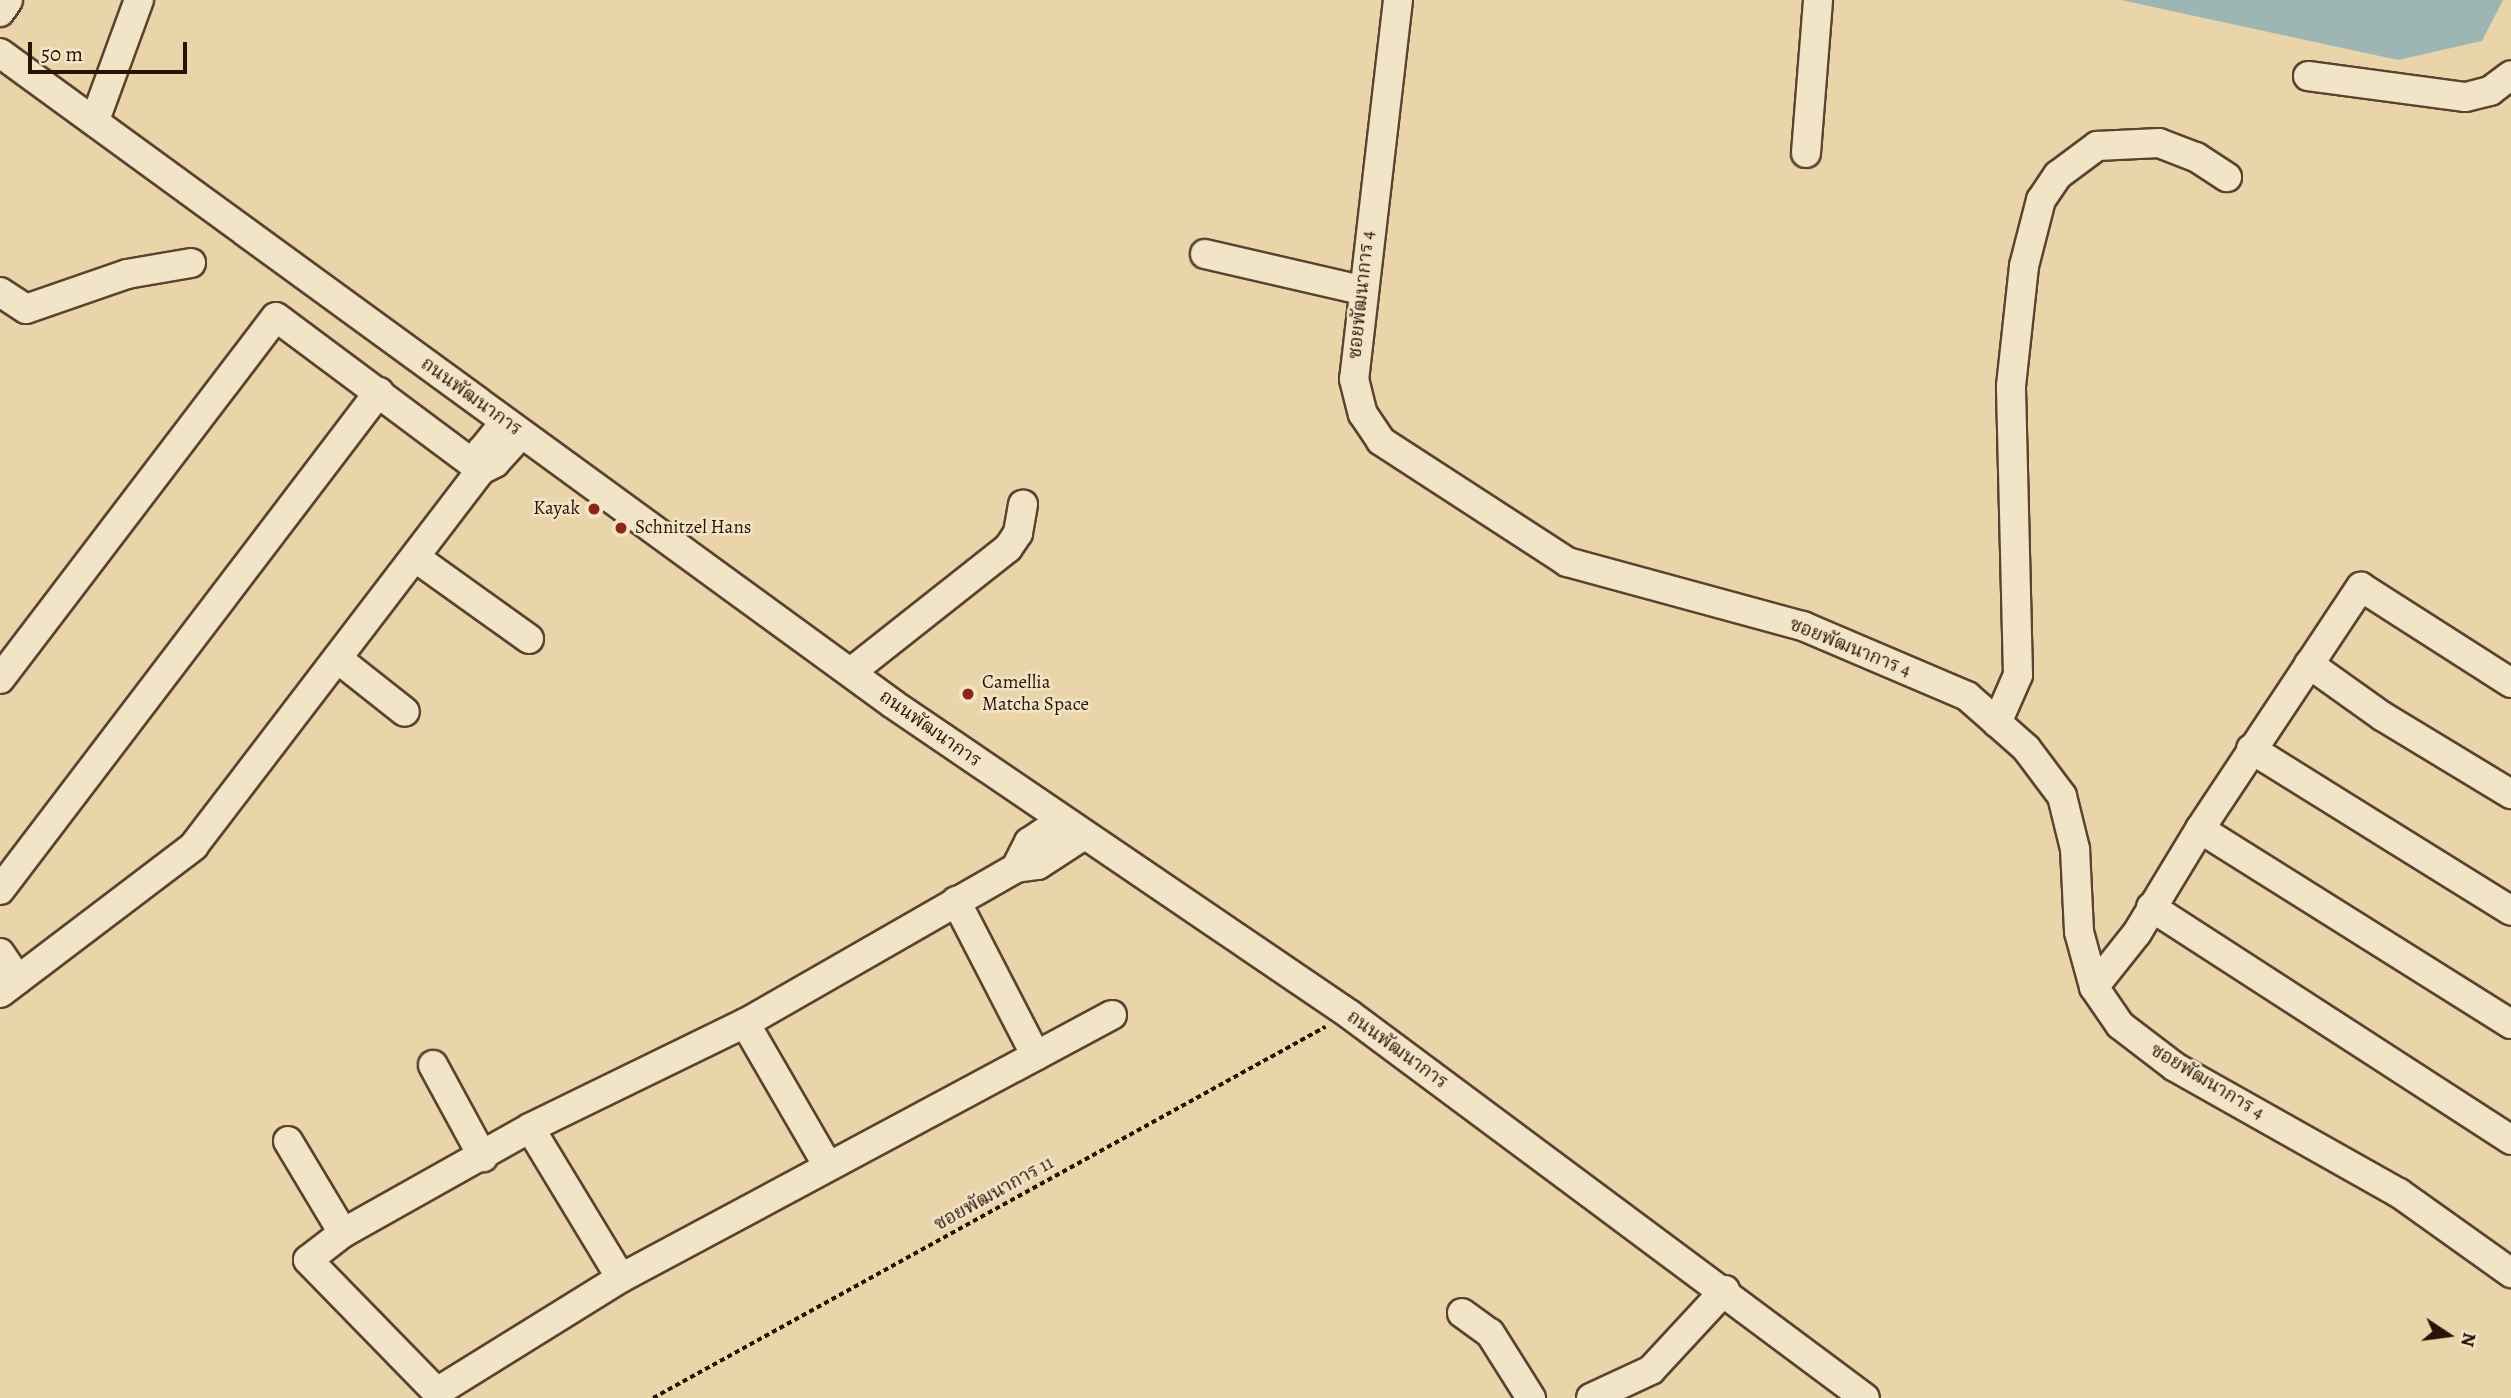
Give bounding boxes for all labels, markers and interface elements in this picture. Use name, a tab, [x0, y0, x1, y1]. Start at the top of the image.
scale bar	[32, 28, 191, 72]
text: 50 m	[41, 40, 83, 68]
street label: ซอยพัฒนาการ 4	[1344, 230, 1380, 360]
street label: ถนนพัฒนาการ	[416, 353, 526, 441]
place label: Kayak	[533, 498, 580, 520]
marker: Kayak	[586, 501, 602, 517]
place label: Schnitzel Hans	[635, 517, 751, 539]
marker: Schnitzel Hans	[613, 520, 629, 536]
street label: ซอยพัฒนาการ 4	[1786, 613, 1914, 683]
place label: Camellia Matcha Space	[982, 672, 1089, 716]
street label: ถนนพัฒนาการ	[875, 685, 985, 773]
marker: Camellia Matcha Space	[960, 686, 976, 702]
street label: ถนนพัฒนาการ	[1342, 1006, 1452, 1094]
street label: ซอยพัฒนาการ 4	[2146, 1039, 2268, 1125]
street label: ซอยพัฒนาการ 11	[930, 1152, 1058, 1236]
north arrow	[2413, 1300, 2483, 1370]
text: N	[2454, 1330, 2483, 1349]

